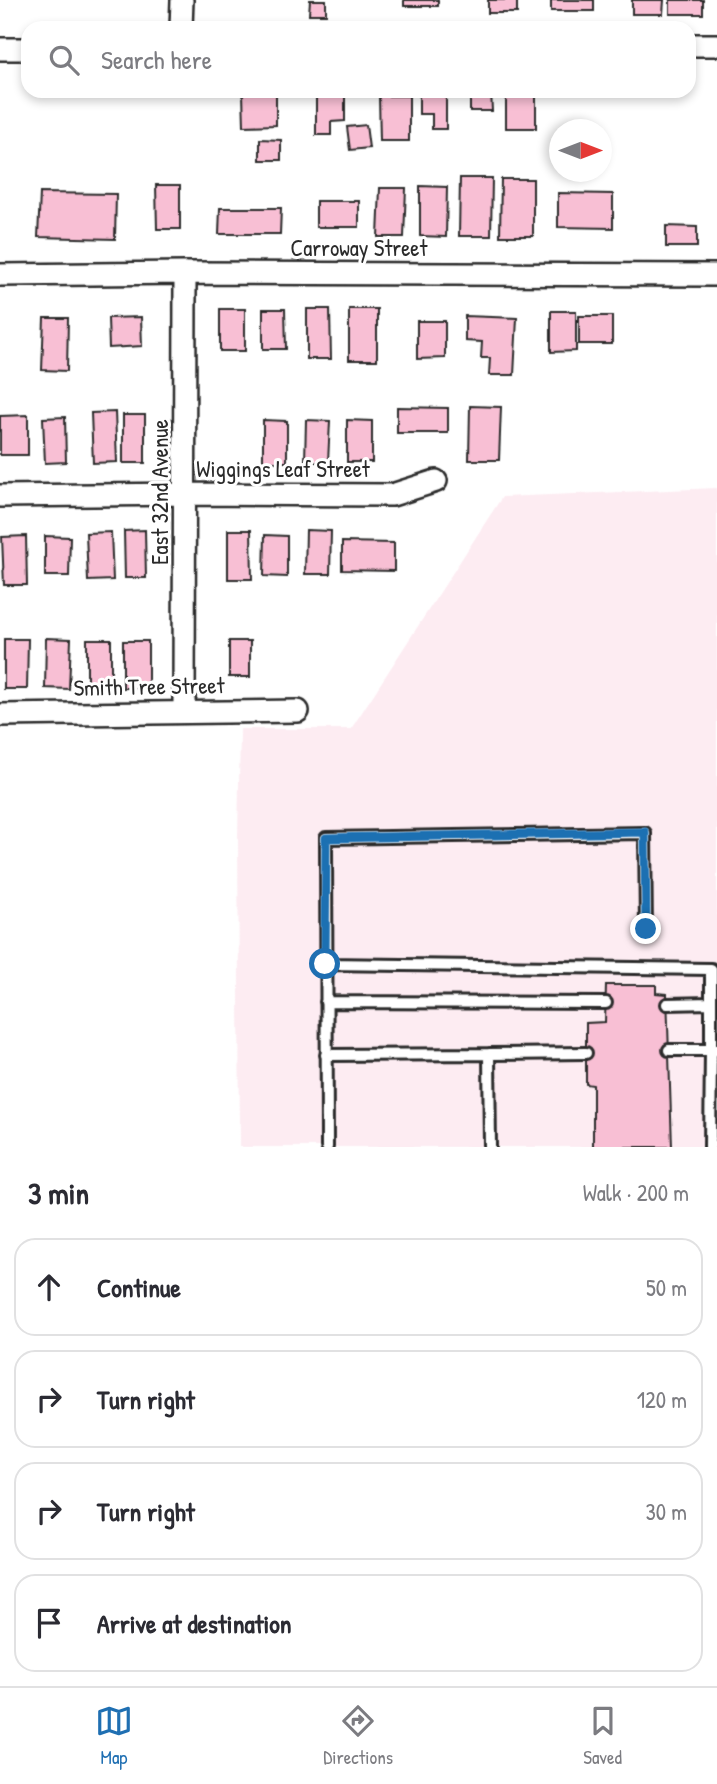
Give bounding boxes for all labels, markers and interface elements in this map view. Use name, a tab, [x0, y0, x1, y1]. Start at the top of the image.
search box	[21, 21, 696, 98]
icon: search	[45, 41, 83, 79]
text: Search here	[101, 42, 212, 77]
north arrow	[549, 119, 612, 182]
street label: Carroway Street	[291, 232, 429, 263]
street label: East 32nd Avenue	[144, 419, 175, 565]
street label: Wiggings Leaf Street	[196, 453, 371, 484]
street label: Smith Tree Street	[73, 669, 226, 703]
route end	[630, 913, 661, 944]
route start	[309, 948, 340, 979]
text: 3 min	[28, 1173, 89, 1213]
text: Walk · 200 m	[583, 1177, 689, 1208]
icon: ahead	[30, 1268, 68, 1306]
text: Continue	[97, 1270, 181, 1305]
text: 50 m	[646, 1272, 687, 1303]
icon: right	[30, 1380, 68, 1418]
text: Turn right	[97, 1382, 195, 1417]
text: 120 m	[637, 1384, 687, 1415]
icon: right	[30, 1492, 68, 1530]
text: Turn right	[97, 1494, 195, 1529]
text: 30 m	[645, 1496, 687, 1527]
icon: arrive	[30, 1604, 68, 1642]
text: Arrive at destination	[97, 1606, 292, 1641]
tab: Map	[95, 1702, 133, 1770]
tab: Directions	[323, 1702, 393, 1770]
tab: Saved	[583, 1702, 622, 1770]

